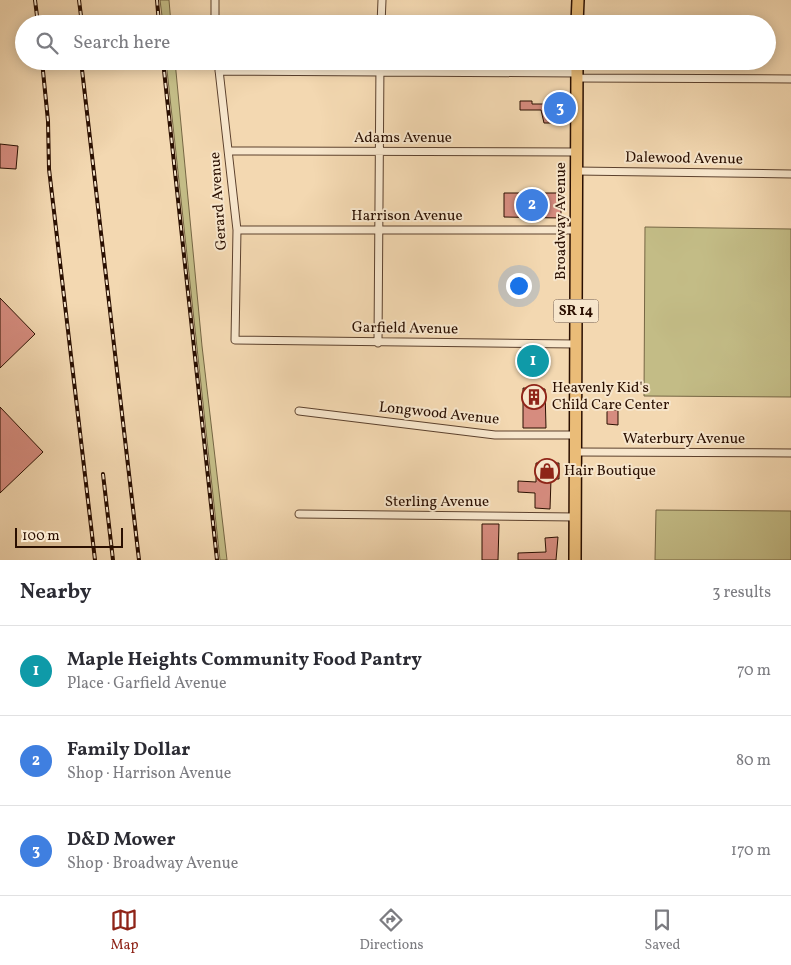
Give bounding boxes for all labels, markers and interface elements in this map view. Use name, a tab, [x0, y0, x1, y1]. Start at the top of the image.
search box	[15, 15, 776, 70]
icon: search	[33, 29, 61, 57]
text: Search here	[73, 30, 170, 56]
pin: 3	[544, 89, 576, 127]
street label: Adams Avenue	[354, 128, 452, 149]
street label: Dalewood Avenue	[625, 147, 743, 171]
street label: Gerard Avenue	[205, 151, 233, 251]
street label: Broadway Avenue	[551, 162, 572, 280]
pin: 2	[516, 186, 548, 224]
street label: Harrison Avenue	[351, 206, 463, 227]
your location	[506, 273, 532, 299]
road number: SR 14	[554, 300, 598, 322]
street label: Garfield Avenue	[352, 318, 458, 340]
pin: 1	[517, 342, 549, 380]
place label: Heavenly Kid's Child Care Center	[552, 378, 669, 416]
building icon: Heavenly Kid's Child Care Center	[521, 384, 547, 410]
street label: Longwood Avenue	[378, 397, 500, 431]
street label: Waterbury Avenue	[623, 429, 745, 450]
shop icon: Hair Boutique	[534, 458, 560, 484]
place label: Hair Boutique	[564, 461, 656, 482]
street label: Sterling Avenue	[385, 492, 489, 513]
scale bar	[15, 525, 122, 548]
text: 100 m	[22, 527, 60, 546]
text: Nearby	[20, 578, 91, 607]
text: 3 results	[712, 582, 771, 604]
text: Maple Heights Community Food Pantry	[67, 647, 422, 673]
text: 1	[33, 660, 39, 682]
text: 70 m	[737, 660, 771, 682]
text: Place · Garfield Avenue	[67, 673, 227, 695]
text: Family Dollar	[67, 737, 190, 763]
text: 2	[32, 750, 40, 772]
text: 80 m	[736, 750, 771, 772]
text: Shop · Harrison Avenue	[67, 763, 231, 785]
text: D&D Mower	[67, 827, 175, 853]
text: 3	[32, 840, 40, 862]
text: 170 m	[731, 840, 771, 862]
text: Shop · Broadway Avenue	[67, 853, 238, 875]
tab: Map	[110, 906, 138, 955]
tab: Directions	[359, 906, 424, 955]
tab: Saved	[644, 906, 681, 955]

